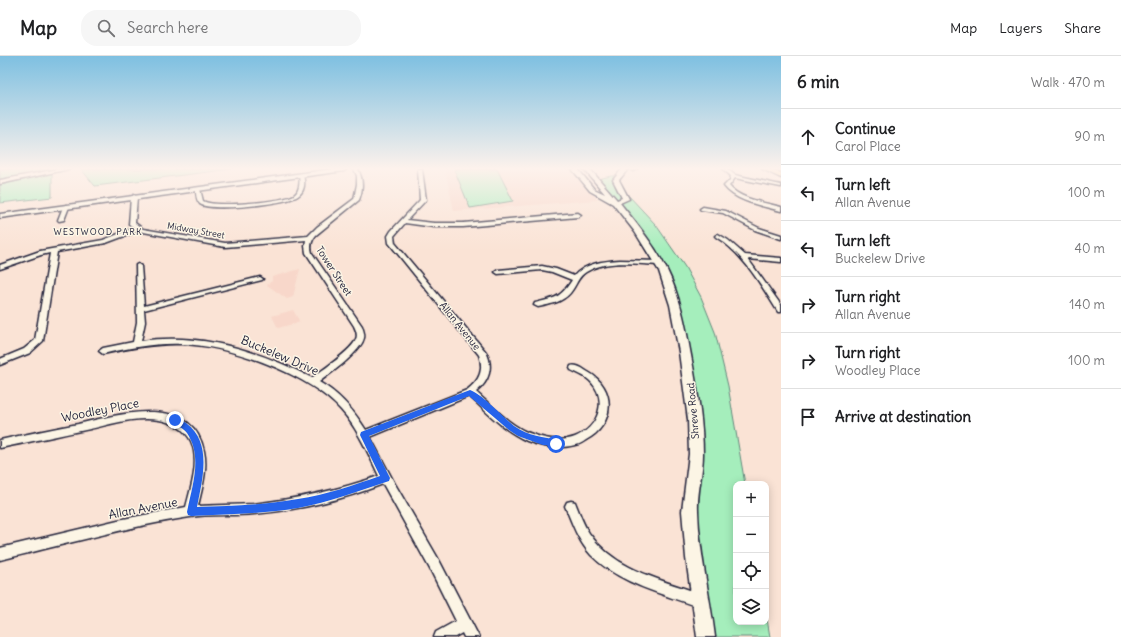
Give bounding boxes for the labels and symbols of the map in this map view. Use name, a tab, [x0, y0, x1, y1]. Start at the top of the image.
street label: Midway Street	[166, 220, 226, 240]
district label: WESTWOOD PARK	[54, 226, 142, 237]
street label: Tower Street	[313, 244, 355, 299]
street label: Allan Avenue	[437, 299, 483, 353]
street label: Buckelew Drive	[239, 332, 321, 378]
street label: Shreve Road	[684, 382, 702, 440]
street label: Woodley Place	[60, 395, 140, 425]
route end	[166, 411, 184, 429]
route start	[547, 435, 565, 453]
street label: Allan Avenue	[107, 494, 179, 522]

